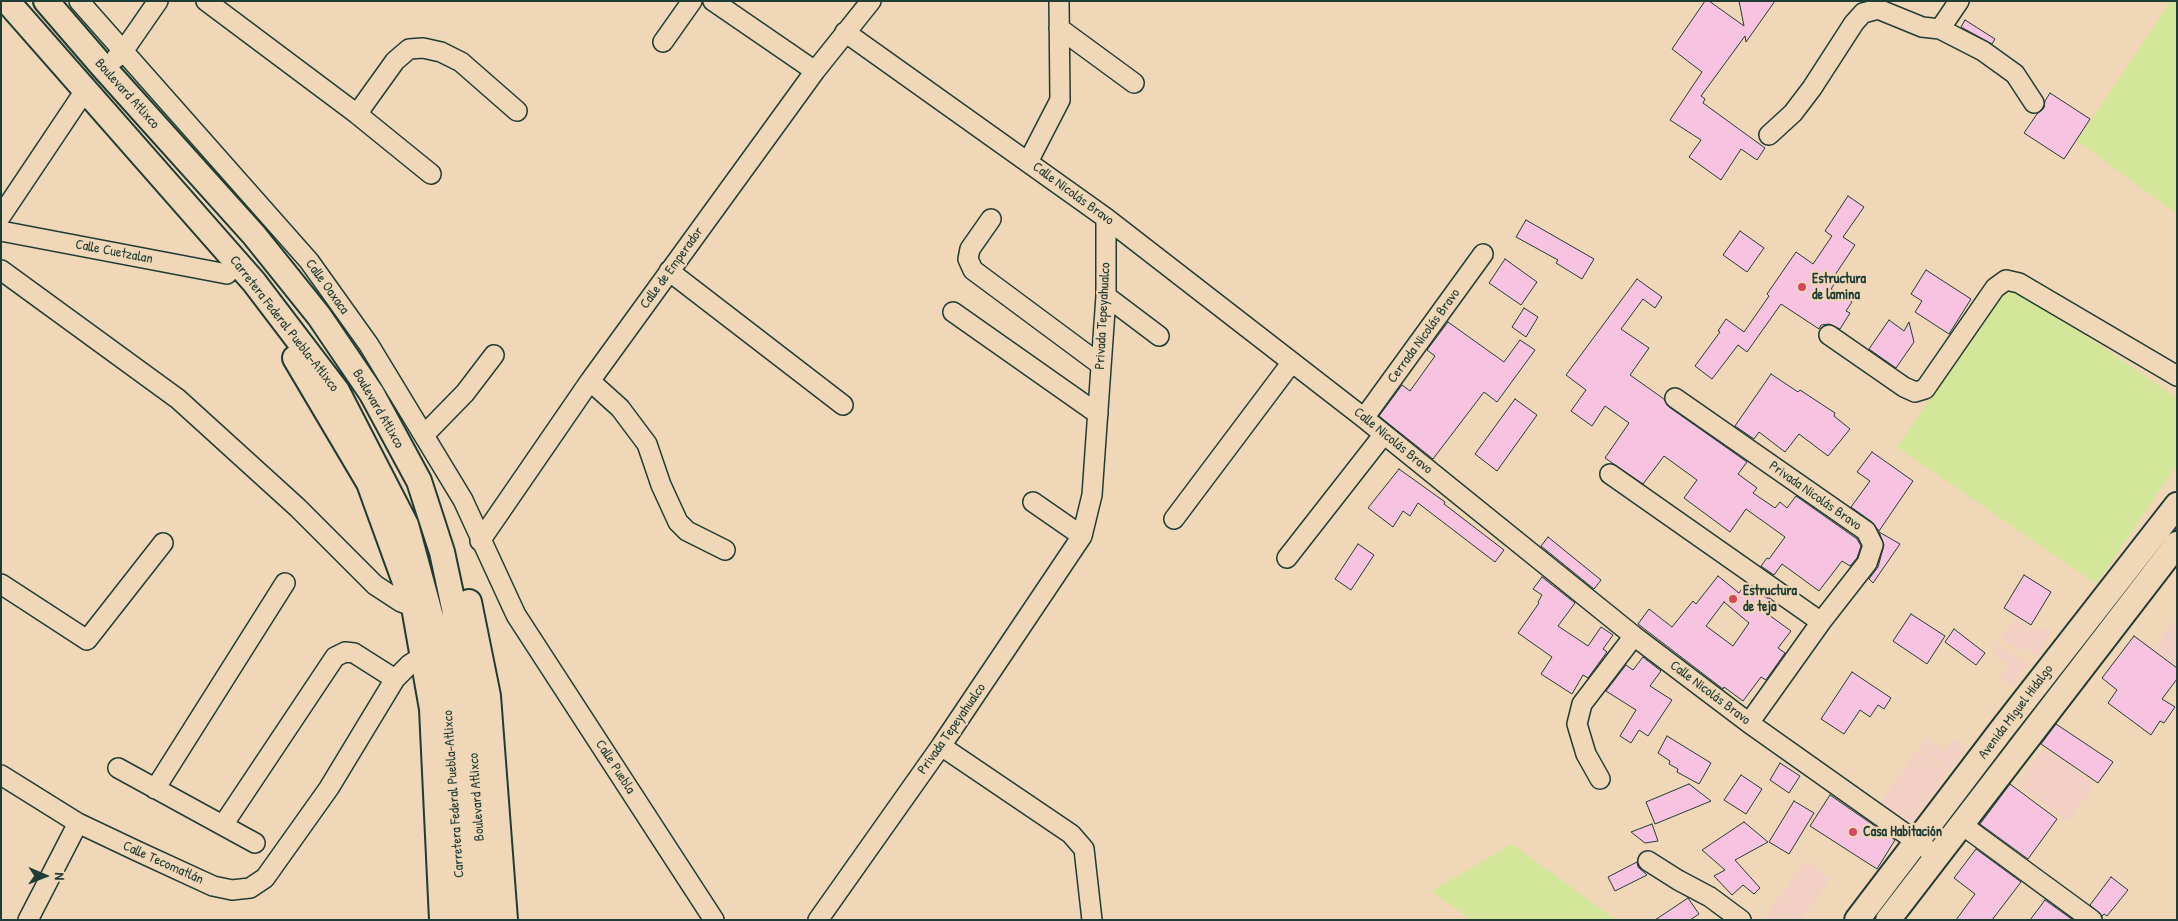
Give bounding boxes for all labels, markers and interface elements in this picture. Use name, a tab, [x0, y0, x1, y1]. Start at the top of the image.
street label: Boulevard Atlixco	[91, 55, 163, 133]
street label: Calle Nicolás Bravo	[1029, 159, 1117, 229]
street label: Calle de Emperador	[637, 224, 707, 312]
street label: Calle Cuetzalan	[74, 236, 154, 268]
street label: Carretera Federal Puebla-Atlixco	[226, 253, 342, 395]
street label: Calle Oaxaca	[301, 256, 353, 318]
street label: Privada Tepeyahualco	[1092, 262, 1114, 370]
place label: Estructura de lamina	[1812, 271, 1866, 304]
marker: Estructura de lamina	[1796, 281, 1808, 293]
street label: Cerrada Nicolás Bravo	[1384, 286, 1464, 386]
street label: Boulevard Atlixco	[349, 366, 407, 452]
street label: Calle Nicolás Bravo	[1350, 404, 1436, 478]
street label: Privada Nicolás Bravo	[1765, 458, 1865, 534]
place label: Estructura de teja	[1743, 583, 1797, 616]
marker: Estructura de teja	[1727, 593, 1739, 605]
street label: Calle Nicolás Bravo	[1666, 657, 1754, 729]
street label: Avenida Miguel Hidalgo	[1975, 662, 2057, 762]
street label: Privada Tepeyahualco	[914, 680, 990, 778]
street label: Carretera Federal Puebla-Atlixco	[440, 710, 468, 878]
street label: Calle Puebla	[591, 737, 639, 797]
street label: Boulevard Atlixco	[466, 752, 488, 842]
place label: Casa Habitación	[1863, 824, 1942, 840]
marker: Casa Habitación	[1847, 826, 1859, 838]
street label: Calle Tecomatlán	[120, 838, 206, 888]
north arrow	[20, 851, 70, 901]
text: N	[51, 872, 70, 880]

